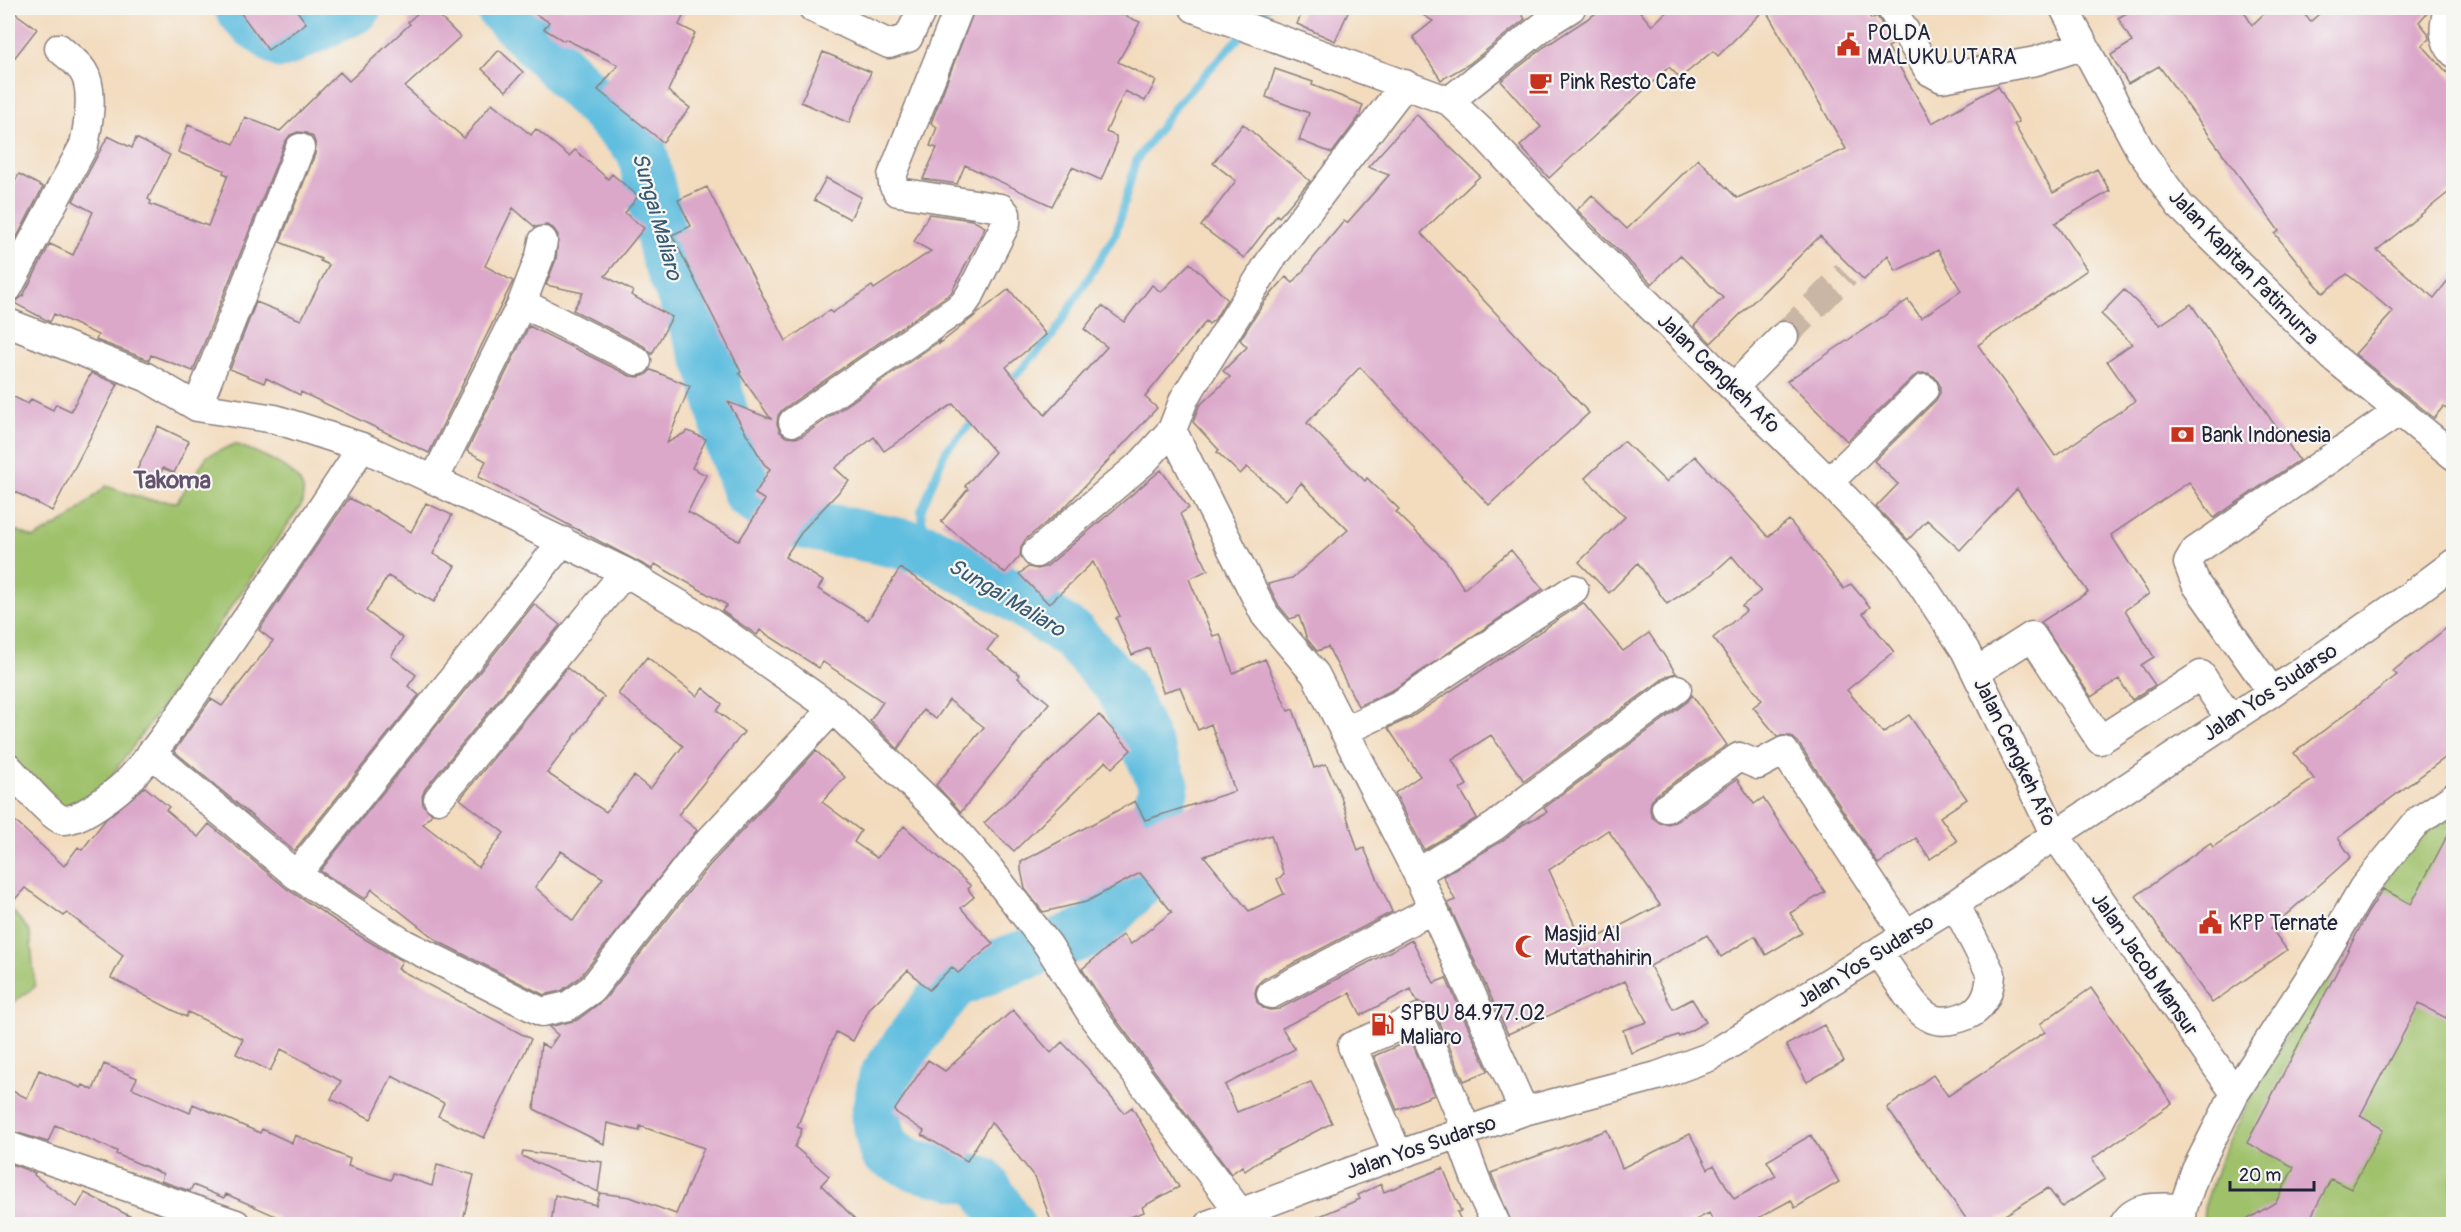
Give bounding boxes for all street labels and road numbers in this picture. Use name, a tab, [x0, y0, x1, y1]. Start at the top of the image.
street label: Jalan Kapitan Patimurra	[2162, 184, 2325, 351]
street label: Jalan Cengkeh Afo	[1651, 308, 1786, 439]
street label: Jalan Yos Sudarso	[2198, 637, 2343, 747]
street label: Jalan Cengkeh Afo	[1967, 674, 2062, 831]
street label: Jalan Jacob Mansur	[2085, 887, 2205, 1042]
street label: Jalan Yos Sudarso	[1792, 908, 1939, 1014]
street label: Jalan Yos Sudarso	[1343, 1109, 1500, 1186]

